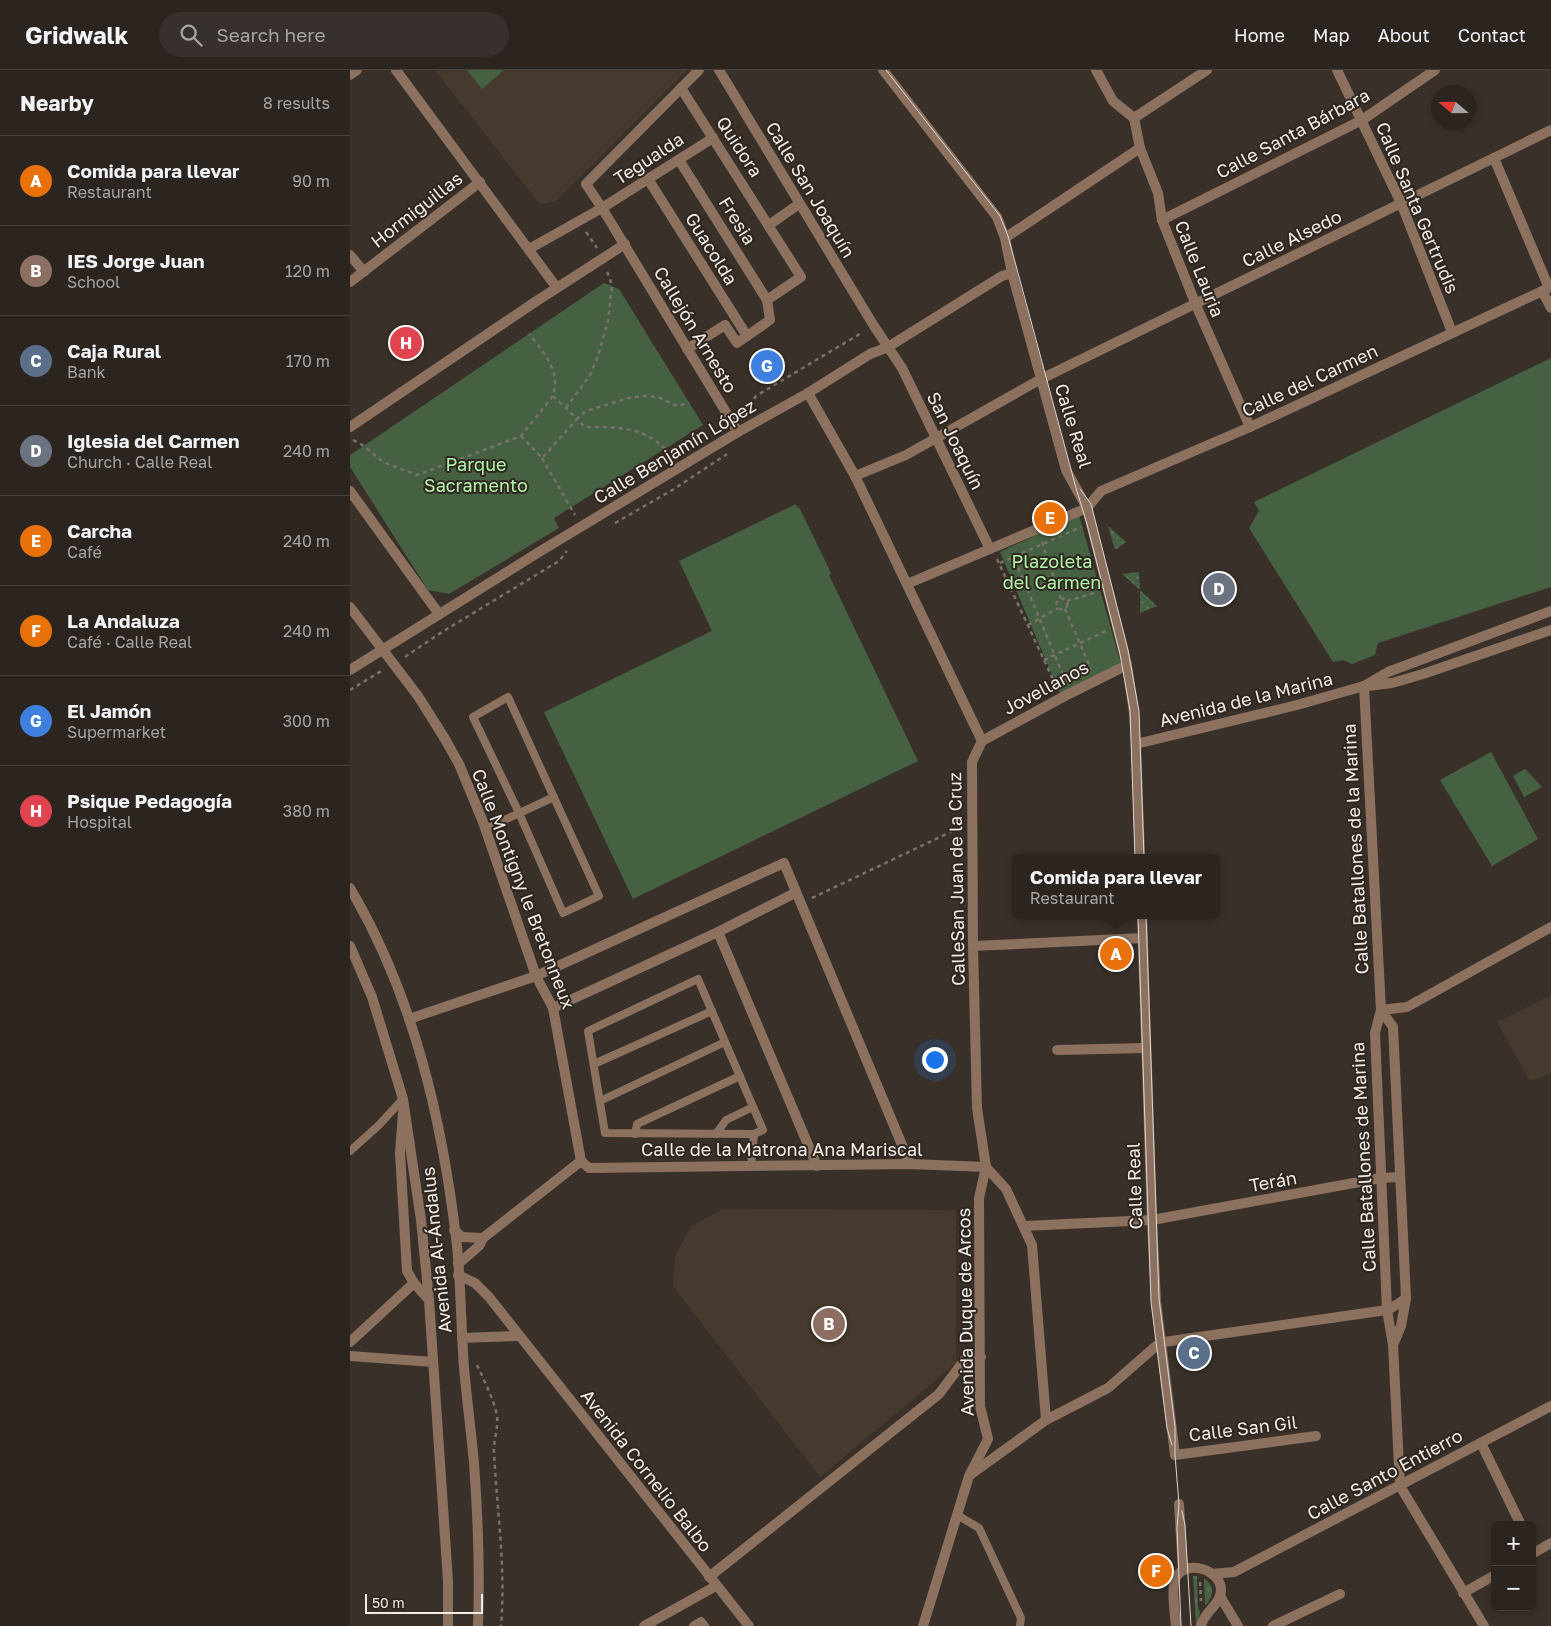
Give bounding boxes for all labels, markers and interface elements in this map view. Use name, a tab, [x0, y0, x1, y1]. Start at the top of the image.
search box	[159, 12, 509, 57]
text: Gridwalk	[25, 20, 129, 49]
icon: search	[177, 21, 205, 49]
text: Search here	[217, 23, 325, 46]
text: Home	[1234, 24, 1285, 46]
text: Map	[1313, 24, 1350, 46]
text: About	[1378, 24, 1430, 46]
text: Contact	[1458, 24, 1526, 46]
street label: Calle Santa Bárbara	[1212, 83, 1373, 183]
north arrow	[1431, 85, 1476, 130]
text: Nearby	[20, 90, 94, 116]
text: 8 results	[263, 93, 330, 113]
street label: Quidora	[712, 112, 768, 181]
street label: Calle San Joaquín	[762, 117, 860, 261]
street label: Calle Santa Gertrudis	[1372, 119, 1464, 297]
street label: Tegualda	[609, 127, 688, 189]
text: Comida para llevar	[67, 159, 239, 182]
street label: Hormiguillas	[366, 167, 467, 252]
text: A	[30, 171, 42, 191]
text: 90 m	[292, 171, 330, 191]
text: Restaurant	[67, 182, 152, 202]
street label: Fresia	[715, 192, 761, 249]
street label: Calle Alsedo	[1238, 205, 1345, 272]
street label: Guacolda	[681, 208, 743, 289]
street label: Calle Lauria	[1171, 217, 1229, 320]
text: IES Jorge Juan	[67, 249, 204, 272]
text: B	[30, 261, 42, 281]
text: 120 m	[285, 261, 330, 281]
street label: Callejón Arnesto	[649, 262, 742, 397]
text: School	[67, 272, 120, 292]
pin: H	[390, 324, 422, 362]
text: Caja Rural	[67, 339, 161, 362]
street label: Calle del Carmen	[1238, 339, 1381, 421]
pin: G	[751, 347, 783, 385]
text: C	[30, 351, 42, 371]
text: 170 m	[286, 351, 330, 371]
text: Bank	[67, 362, 106, 382]
street label: Calle Real	[1051, 381, 1097, 471]
street label: San Joaquín	[923, 388, 989, 493]
street label: Calle Benjamín López	[589, 394, 760, 508]
text: Iglesia del Carmen	[67, 429, 240, 452]
text: D	[30, 441, 42, 461]
text: 240 m	[283, 441, 330, 461]
text: Church · Calle Real	[67, 452, 212, 472]
park label: Parque Sacramento	[424, 453, 528, 496]
pin: E	[1034, 499, 1066, 537]
text: Carcha	[67, 519, 132, 542]
text: E	[31, 531, 41, 551]
text: 240 m	[283, 531, 330, 551]
text: Café	[67, 542, 102, 562]
park label: Plazoleta del Carmen	[1003, 550, 1101, 593]
pin: D	[1203, 570, 1235, 608]
text: La Andaluza	[67, 609, 180, 632]
text: F	[31, 621, 41, 641]
text: 240 m	[283, 621, 330, 641]
text: Café · Calle Real	[67, 632, 192, 652]
street label: Jovellanos	[999, 655, 1092, 719]
street label: Avenida de la Marina	[1157, 667, 1335, 731]
text: El Jamón	[67, 699, 151, 722]
text: G	[30, 711, 42, 731]
text: 300 m	[283, 711, 330, 731]
text: Supermarket	[67, 722, 166, 742]
street label: Calle Batallones de la Marina	[1337, 723, 1373, 975]
street label: Calle Montigny le Bretonneux	[468, 765, 580, 1012]
street label: CalleSan Juan de la Cruz	[943, 772, 969, 986]
text: Psique Pedagogía	[67, 789, 232, 812]
text: H	[30, 801, 42, 821]
text: 380 m	[283, 801, 330, 821]
text: Hospital	[67, 812, 132, 832]
popup	[1012, 854, 1220, 919]
text: Comida para llevar	[1030, 865, 1202, 888]
text: Restaurant	[1030, 888, 1115, 908]
pin: A	[1100, 935, 1132, 973]
street label: Calle Batallones de Marina	[1346, 1041, 1380, 1273]
your location	[922, 1047, 948, 1073]
street label: Calle de la Matrona Ana Mariscal	[641, 1138, 923, 1160]
street label: Calle Real	[1121, 1142, 1147, 1230]
street label: Avenida Al-Ándalus	[416, 1166, 456, 1334]
street label: Terán	[1247, 1166, 1298, 1196]
street label: Avenida Duque de Arcos	[952, 1208, 978, 1416]
pin: B	[813, 1305, 845, 1343]
pin: C	[1178, 1334, 1210, 1372]
street label: Avenida Cornelio Balbo	[577, 1385, 717, 1556]
street label: Calle San Gil	[1187, 1410, 1299, 1446]
street label: Calle Santo Entierro	[1303, 1424, 1466, 1524]
map controls	[1491, 1521, 1536, 1611]
button: +	[1491, 1521, 1536, 1566]
pin: F	[1140, 1552, 1172, 1590]
button: −	[1491, 1566, 1536, 1611]
scale bar	[365, 1591, 482, 1614]
text: 50 m	[372, 1594, 405, 1611]

